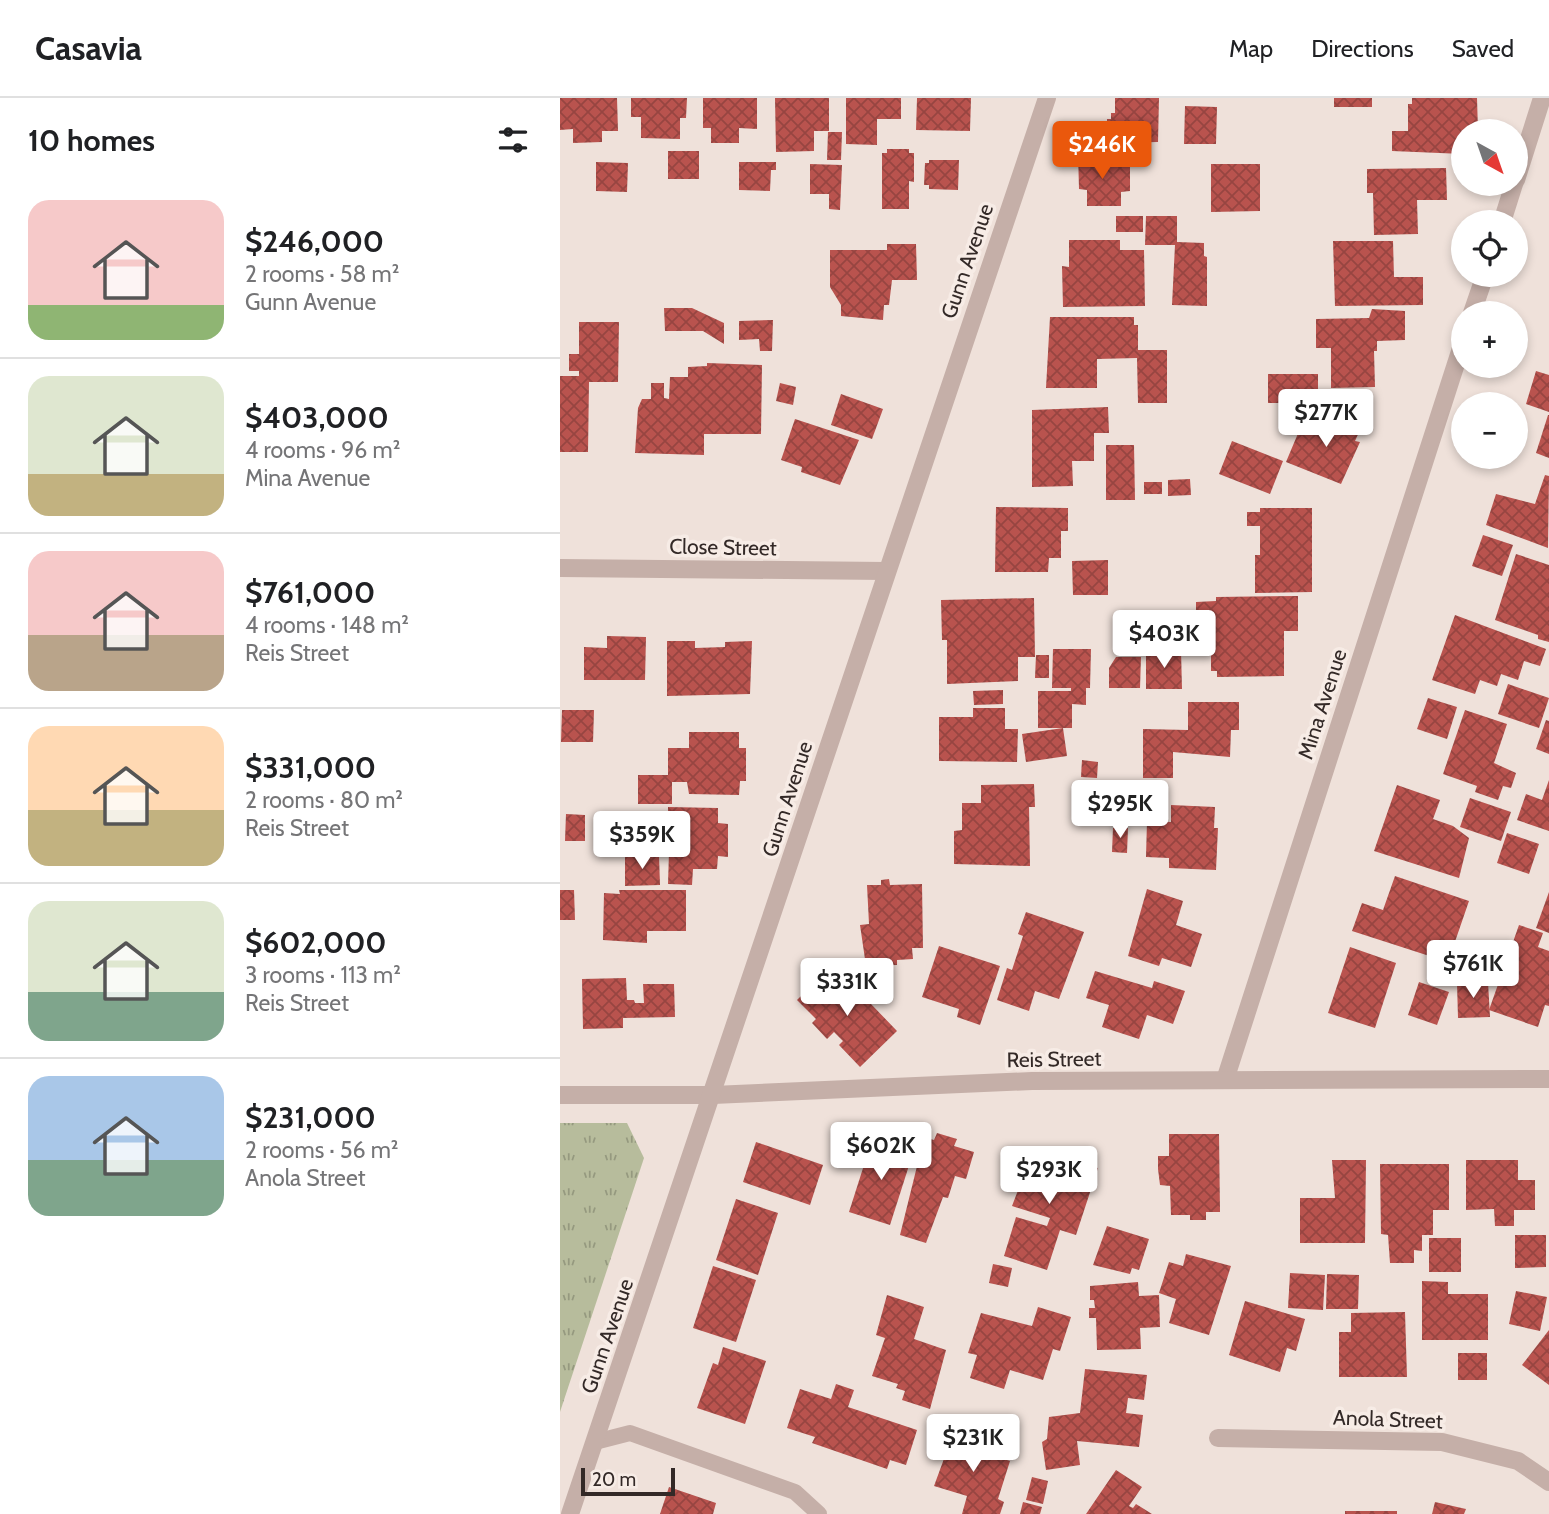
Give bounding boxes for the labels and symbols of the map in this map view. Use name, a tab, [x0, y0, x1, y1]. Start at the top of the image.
north arrow	[1451, 119, 1528, 196]
pin: $246K	[1053, 122, 1151, 181]
street label: Gunn Avenue	[936, 200, 998, 322]
pin: $277K	[1277, 390, 1375, 449]
street label: Close Street	[669, 534, 777, 560]
pin: $403K	[1115, 610, 1213, 670]
street label: Mina Avenue	[1292, 645, 1352, 762]
street label: Gunn Avenue	[757, 738, 817, 860]
pin: $295K	[1071, 780, 1169, 840]
pin: $359K	[593, 812, 691, 871]
pin: $761K	[1424, 940, 1522, 1000]
pin: $331K	[798, 958, 896, 1018]
street label: Reis Street	[1006, 1046, 1102, 1072]
pin: $602K	[832, 1122, 930, 1182]
pin: $293K	[1000, 1146, 1098, 1206]
street label: Gunn Avenue	[576, 1275, 638, 1397]
street label: Anola Street	[1333, 1405, 1443, 1433]
pin: $231K	[924, 1414, 1022, 1474]
scale bar	[581, 1465, 676, 1497]

